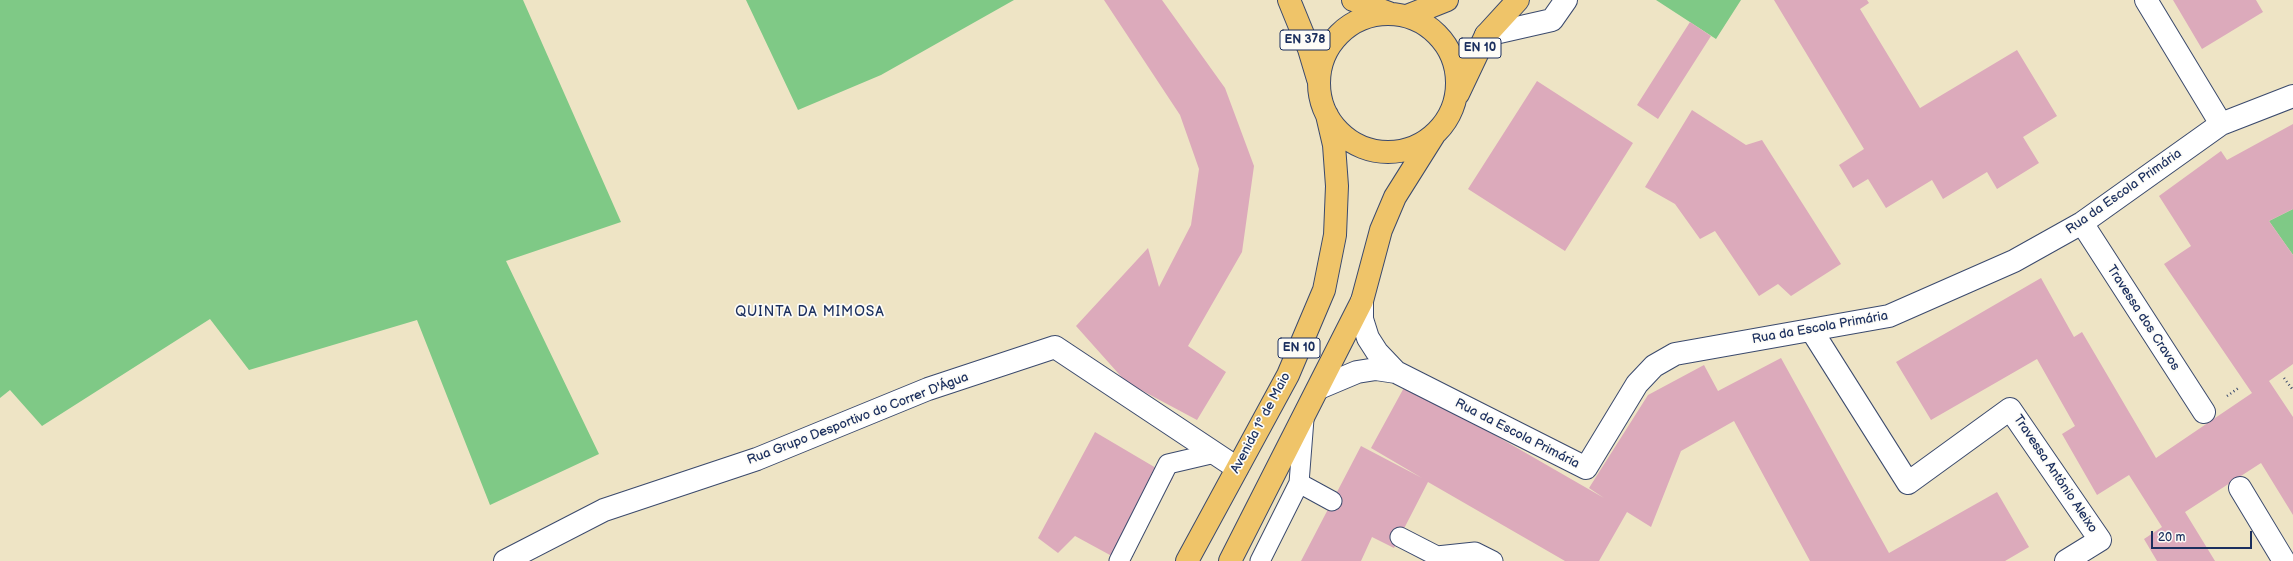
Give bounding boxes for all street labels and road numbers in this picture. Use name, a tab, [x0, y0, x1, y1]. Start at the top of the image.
road number: EN 378	[1280, 30, 1330, 50]
road number: EN 10	[1459, 38, 1501, 58]
street label: Rua da Escola Primária	[2063, 146, 2185, 238]
street label: Travessa dos Cravos	[2103, 262, 2183, 374]
street label: Rua da Escola Primária	[1751, 308, 1889, 348]
road number: EN 10	[1278, 338, 1320, 358]
street label: Rua Grupo Desportivo do Correr D'Água	[745, 369, 971, 469]
street label: Avenida 1º de Maio	[1228, 370, 1294, 476]
street label: Rua da Escola Primária	[1452, 396, 1582, 472]
street label: Travessa António Aleixo	[2010, 412, 2100, 536]

